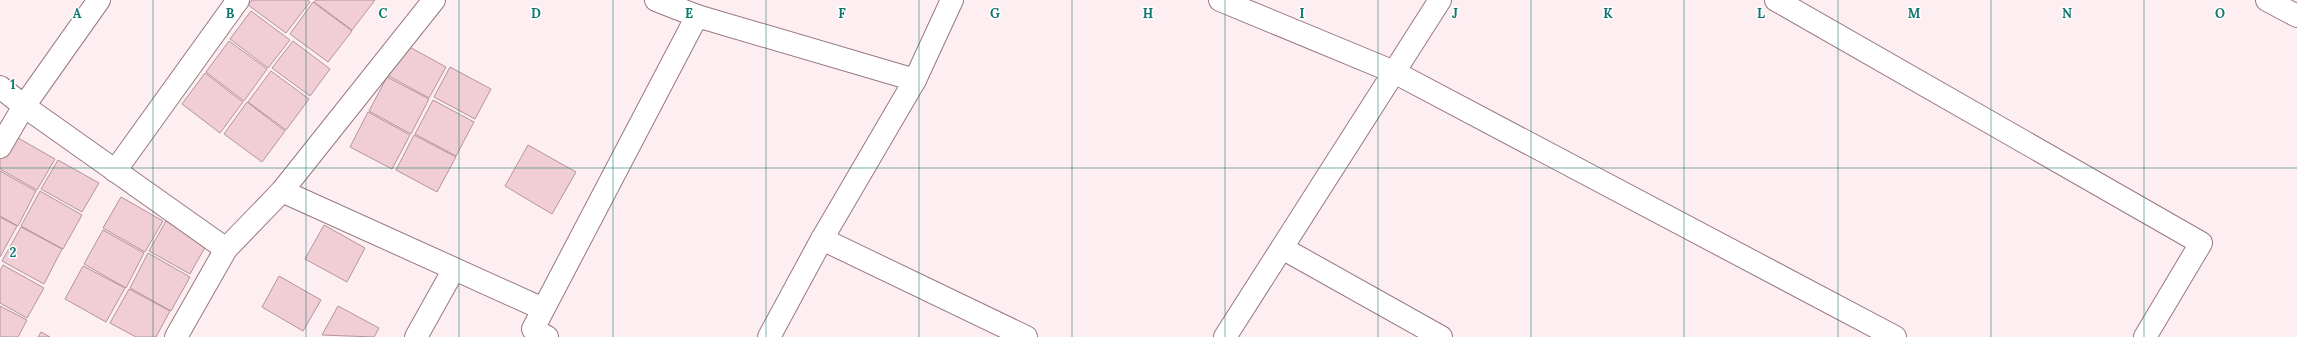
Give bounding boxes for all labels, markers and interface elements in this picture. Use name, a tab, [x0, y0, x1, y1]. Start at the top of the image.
text: A	[73, 5, 82, 22]
text: B	[226, 5, 235, 22]
text: C	[379, 5, 388, 22]
text: D	[531, 5, 541, 22]
text: E	[685, 5, 693, 22]
text: F	[838, 5, 846, 22]
text: G	[990, 5, 1000, 22]
text: H	[1143, 5, 1153, 22]
text: I	[1299, 5, 1305, 22]
text: J	[1452, 5, 1458, 22]
text: K	[1603, 5, 1613, 22]
text: L	[1757, 5, 1765, 22]
text: M	[1908, 5, 1921, 22]
text: N	[2062, 5, 2072, 22]
text: O	[2215, 5, 2225, 22]
text: 1	[10, 76, 16, 93]
text: 2	[10, 244, 17, 261]

